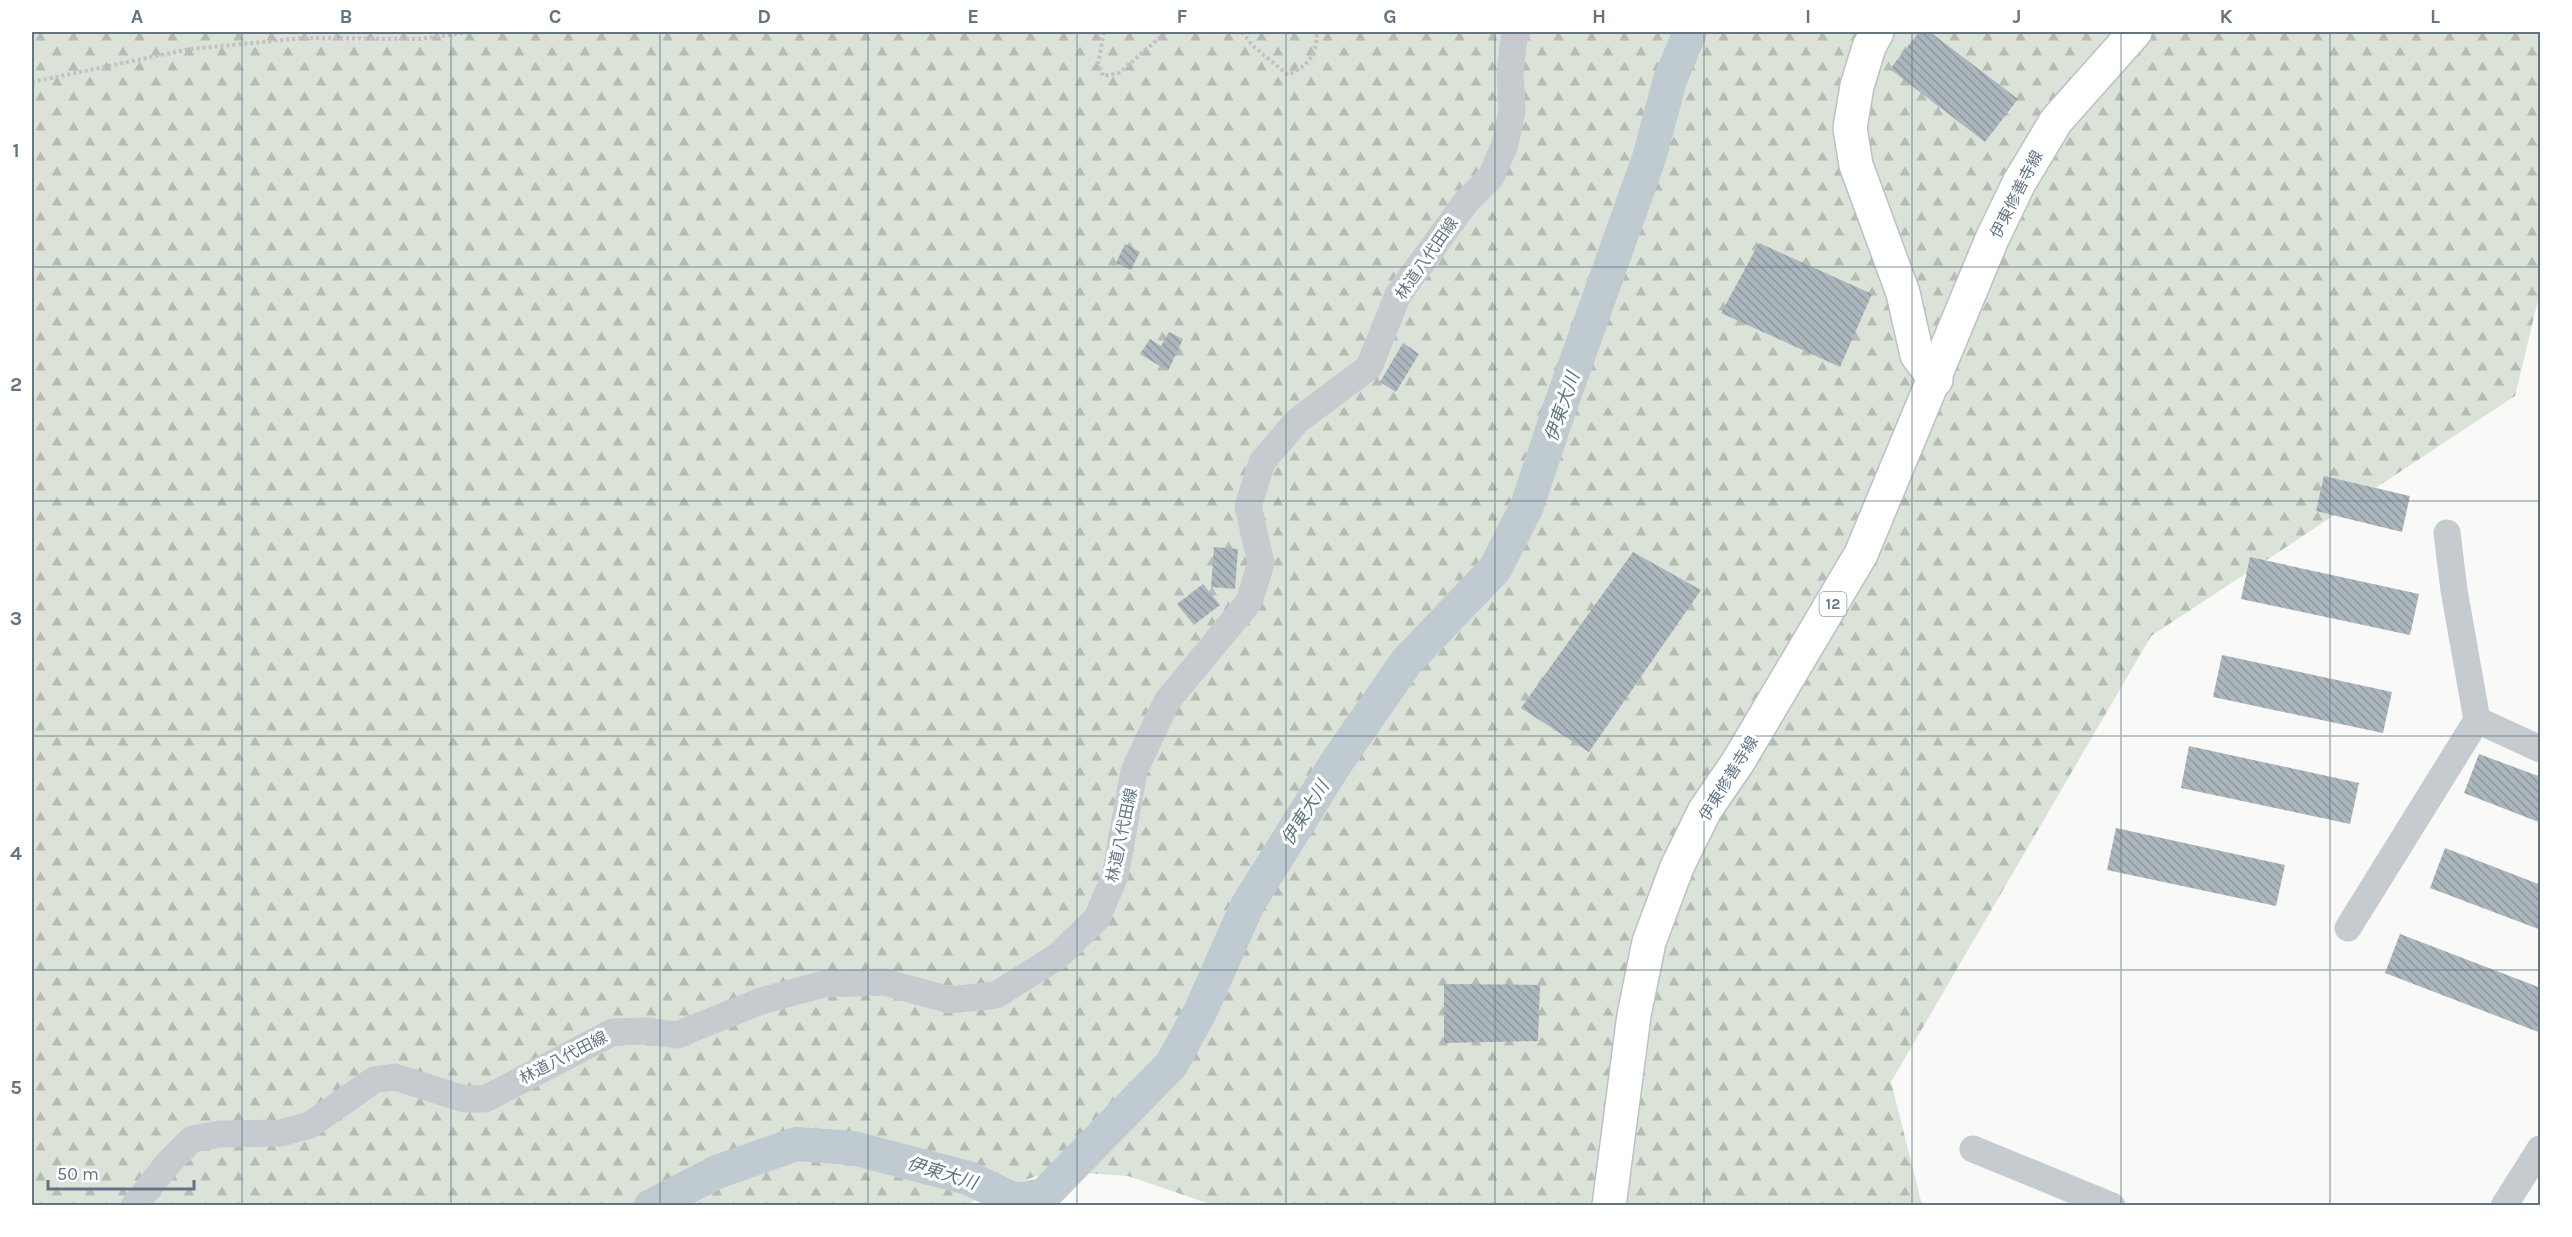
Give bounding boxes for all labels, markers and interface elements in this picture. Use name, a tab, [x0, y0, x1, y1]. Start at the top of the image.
text: A	[131, 5, 144, 28]
text: B	[340, 5, 352, 28]
text: C	[549, 5, 561, 28]
text: D	[757, 5, 771, 28]
text: E	[967, 5, 979, 28]
text: F	[1177, 5, 1188, 28]
text: G	[1383, 5, 1397, 28]
text: H	[1592, 5, 1606, 28]
text: I	[1805, 5, 1811, 28]
text: J	[2013, 5, 2021, 28]
text: K	[2219, 5, 2233, 28]
text: L	[2430, 5, 2440, 28]
text: 1	[12, 139, 20, 162]
street label: 伊東修善寺線	[1986, 147, 2047, 241]
street label: 林道八代田線	[1391, 214, 1462, 303]
water label: 伊東大川	[1540, 367, 1585, 445]
text: 2	[10, 373, 22, 396]
road number: 12	[1820, 592, 1846, 616]
text: 3	[10, 607, 22, 630]
street label: 伊東修善寺線	[1695, 733, 1762, 824]
water label: 伊東大川	[1277, 775, 1334, 849]
street label: 林道八代田線	[1102, 786, 1141, 884]
text: 4	[10, 842, 22, 865]
street label: 林道八代田線	[516, 1027, 610, 1088]
text: 5	[10, 1076, 22, 1099]
water label: 伊東大川	[904, 1152, 982, 1195]
scale bar	[48, 1153, 194, 1191]
text: 50 m	[57, 1163, 99, 1185]

